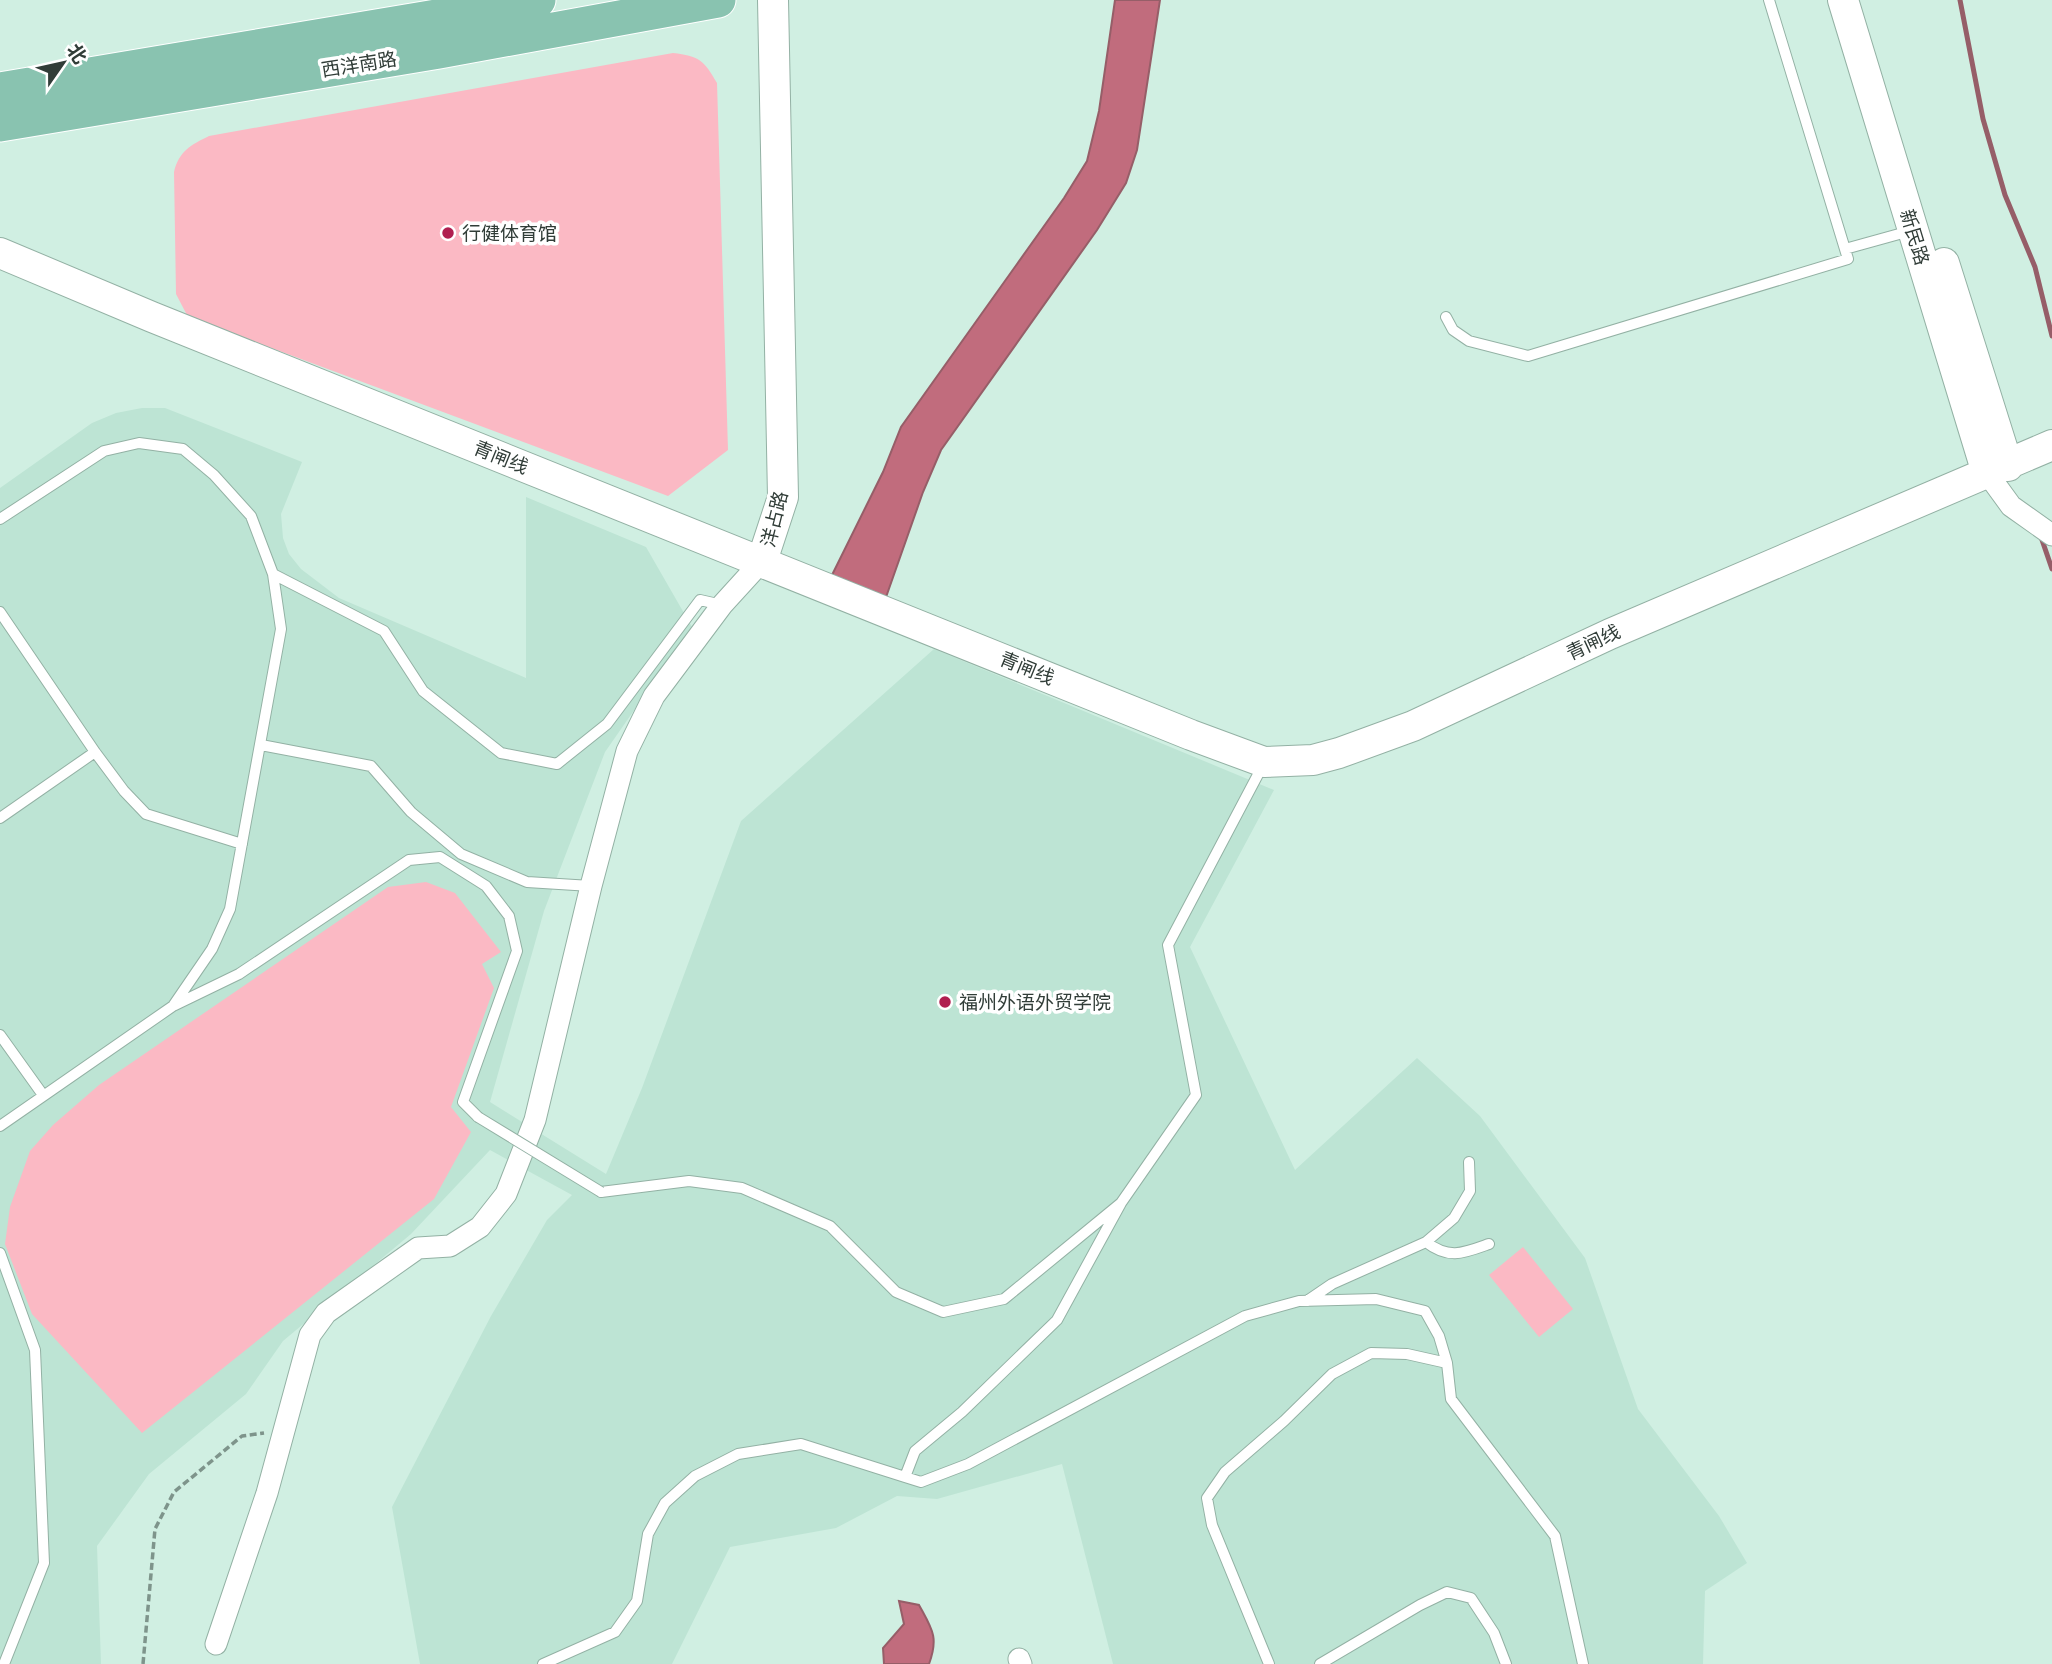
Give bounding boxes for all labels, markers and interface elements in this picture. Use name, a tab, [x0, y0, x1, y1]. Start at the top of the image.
north arrow	[28, 28, 98, 98]
text: 北	[63, 39, 92, 68]
street label: 西洋南路	[320, 47, 398, 81]
street label: 新民路	[1896, 207, 1934, 267]
place label: 行健体育馆	[462, 222, 557, 244]
marker: 行健体育馆	[440, 225, 456, 241]
street label: 青闸线	[470, 436, 532, 478]
street label: 洋占路	[756, 489, 792, 549]
street label: 青闸线	[1563, 620, 1623, 664]
street label: 青闸线	[996, 647, 1058, 689]
place label: 福州外语外贸学院	[959, 991, 1111, 1013]
marker: 福州外语外贸学院	[937, 994, 953, 1010]

